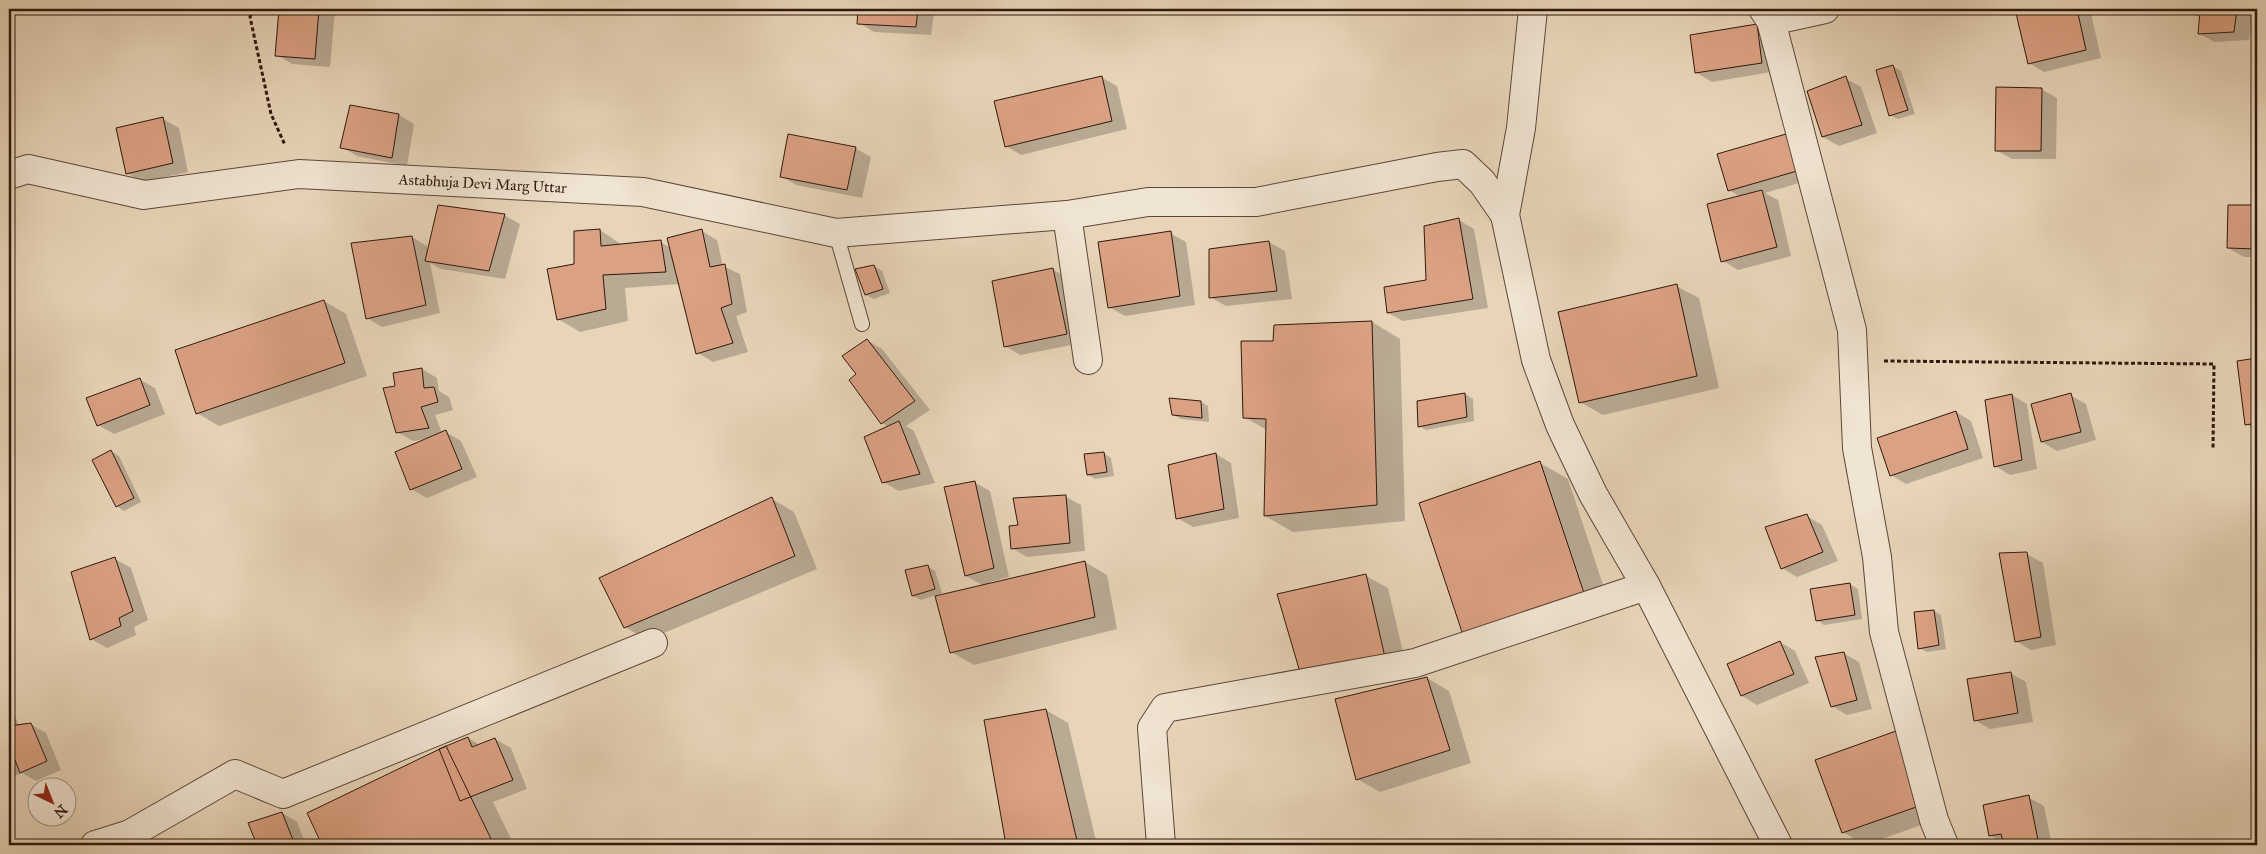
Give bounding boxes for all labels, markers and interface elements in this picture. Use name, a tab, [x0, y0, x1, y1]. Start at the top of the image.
street label: Astabhuja Devi Marg Uttar	[397, 170, 567, 197]
north arrow	[28, 776, 78, 826]
text: N	[50, 801, 71, 821]

